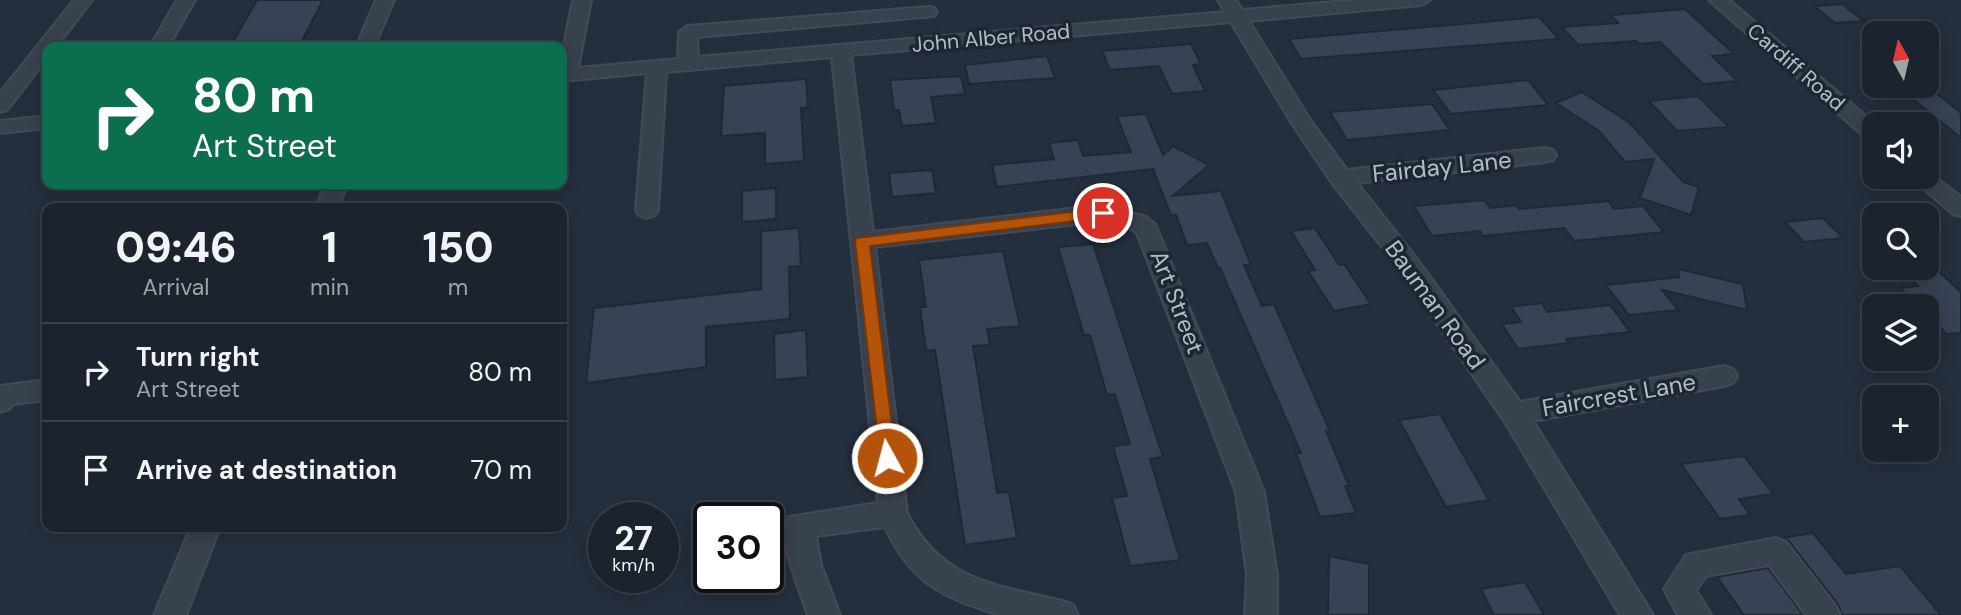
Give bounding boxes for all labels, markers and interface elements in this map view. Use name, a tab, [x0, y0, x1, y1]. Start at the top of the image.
street label: John Alber Road	[911, 17, 1071, 59]
street label: Cardiff Road	[1741, 17, 1851, 117]
north arrow	[1862, 21, 1939, 98]
map controls	[1862, 21, 1939, 462]
text: 80 m	[192, 63, 315, 127]
icon: right	[77, 70, 168, 161]
button: sound	[1862, 112, 1939, 189]
text: Art Street	[192, 125, 337, 167]
street label: Fairday Lane	[1371, 144, 1513, 189]
pin	[1073, 183, 1133, 243]
icon: arrive	[1084, 194, 1122, 232]
button: search	[1862, 203, 1939, 280]
text: 09:46	[115, 220, 237, 275]
text: 1	[322, 220, 337, 275]
text: 150	[422, 220, 494, 275]
street label: Bauman Road	[1378, 234, 1493, 375]
street label: Art Street	[1144, 246, 1211, 358]
text: Arrival	[142, 272, 209, 302]
text: min	[310, 272, 349, 302]
text: m	[448, 272, 468, 302]
button: layers	[1862, 294, 1939, 371]
text: Turn right	[136, 340, 260, 374]
icon: right	[77, 353, 115, 391]
text: 80 m	[468, 355, 532, 389]
street label: Faircrest Lane	[1540, 366, 1698, 423]
text: Art Street	[136, 374, 240, 404]
button: +	[1862, 385, 1939, 462]
position arrow	[850, 421, 924, 495]
icon: arrive	[77, 451, 115, 489]
text: Arrive at destination	[136, 453, 397, 487]
text: 70 m	[471, 453, 532, 487]
speed limit sign: 30	[693, 502, 784, 593]
text: 27	[614, 515, 653, 561]
text: km/h	[612, 553, 655, 577]

